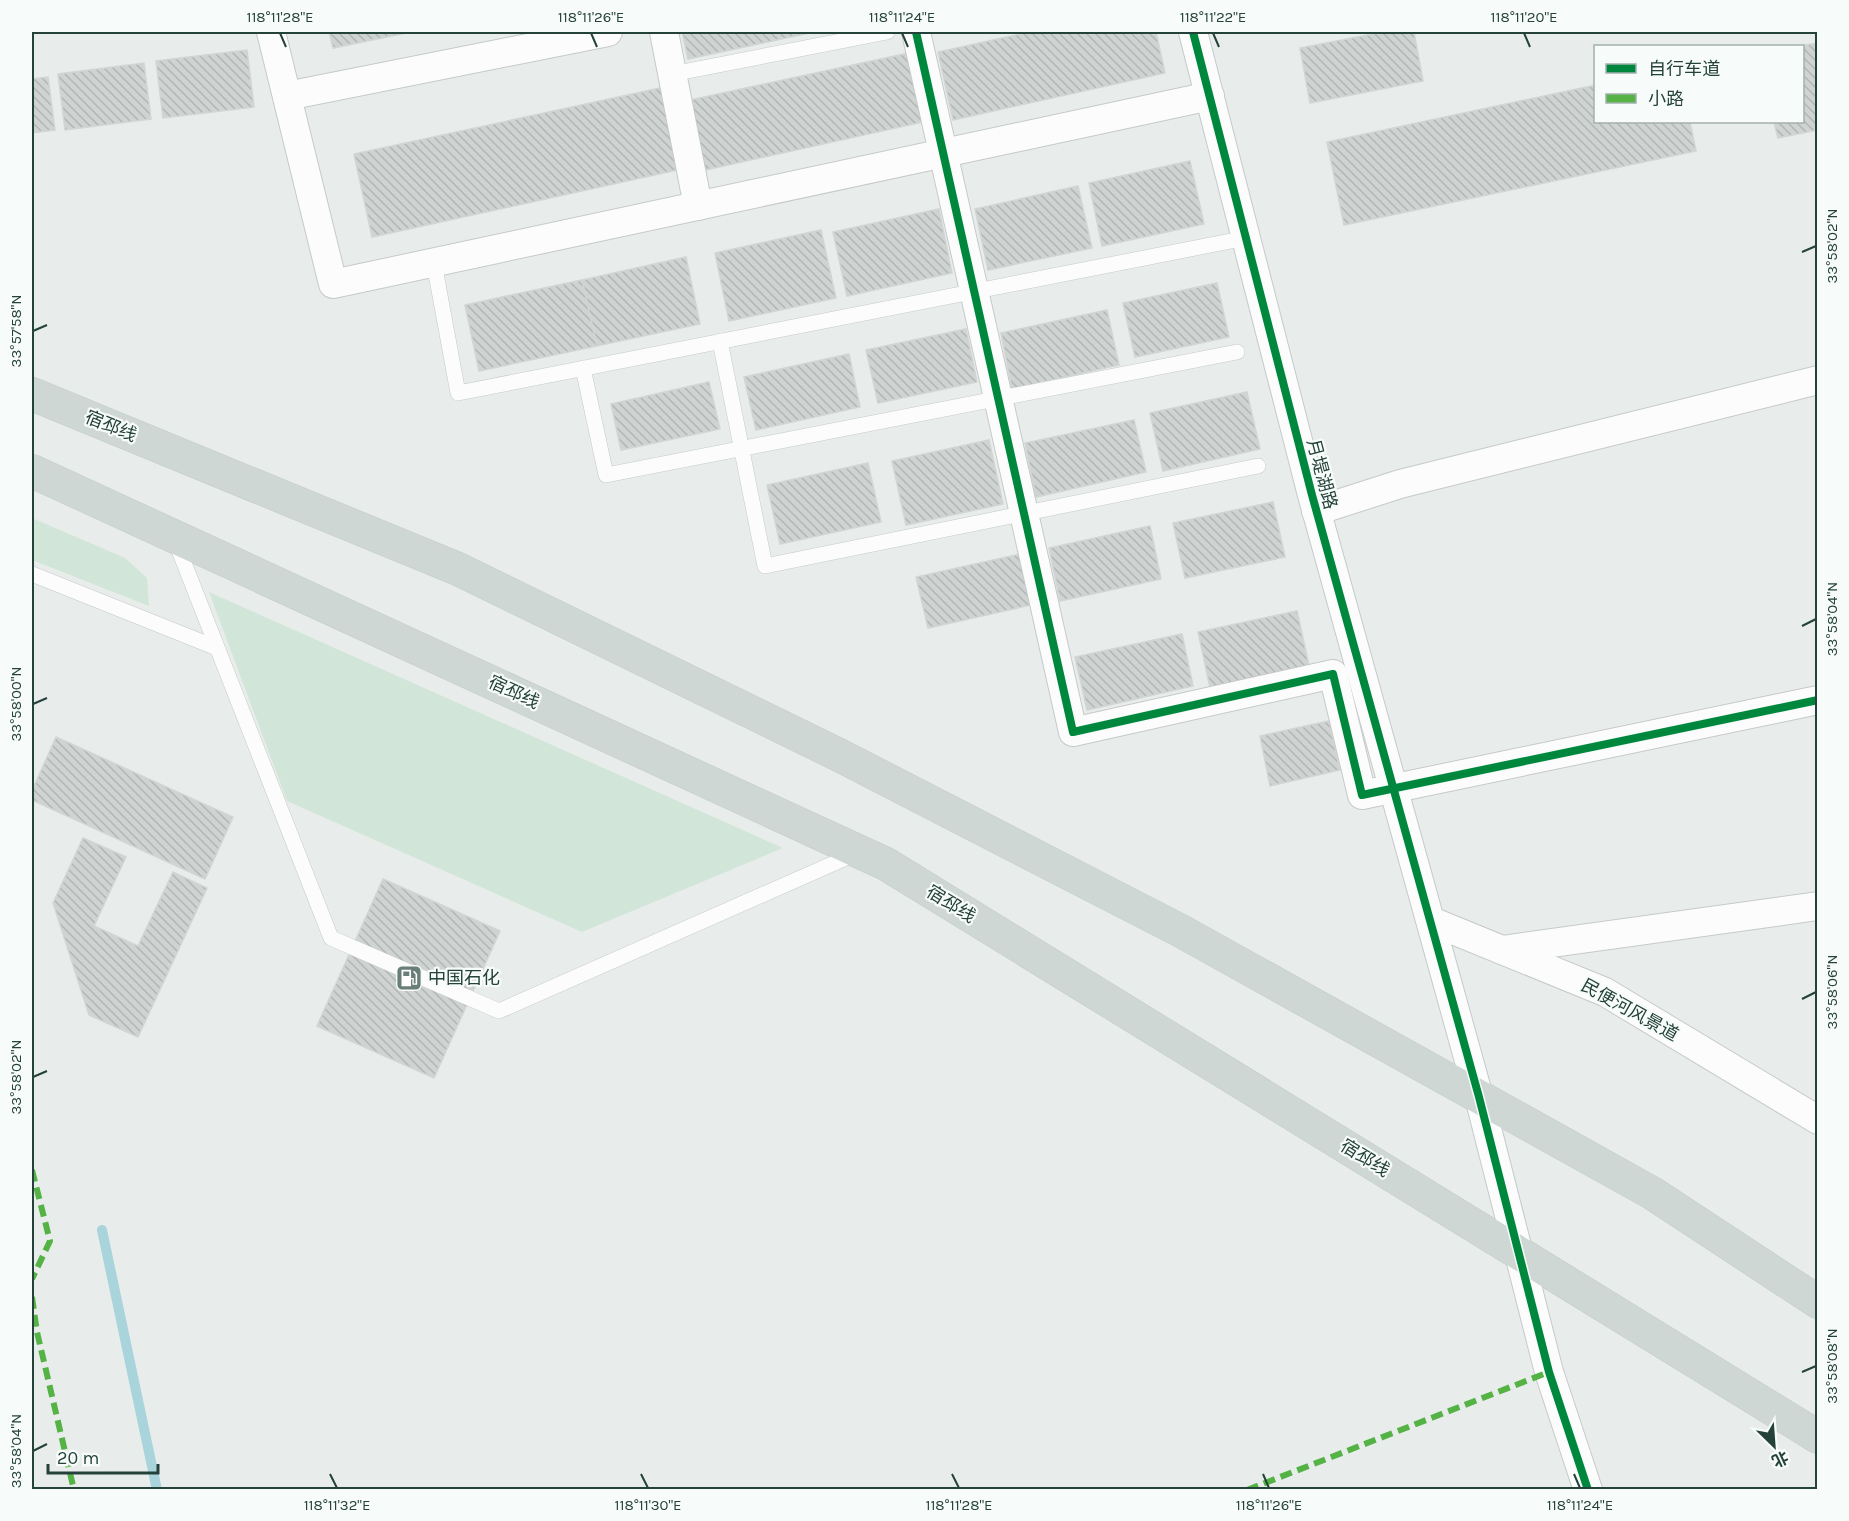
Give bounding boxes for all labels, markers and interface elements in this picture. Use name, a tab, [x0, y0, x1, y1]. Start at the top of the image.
text: 118°11'28"E	[246, 8, 314, 26]
text: 118°11'26"E	[558, 8, 624, 26]
text: 118°11'24"E	[869, 8, 935, 26]
text: 118°11'22"E	[1180, 8, 1246, 26]
text: 118°11'20"E	[1491, 8, 1557, 26]
legend	[1594, 45, 1804, 123]
text: 自行车道	[1648, 58, 1720, 80]
text: 小路	[1648, 88, 1684, 110]
text: 33°58'02"N	[1823, 209, 1841, 283]
text: 33°57'58"N	[7, 295, 25, 367]
street label: 宿邳线	[82, 406, 140, 446]
street label: 月堤湖路	[1302, 436, 1342, 512]
text: 33°58'04"N	[1823, 582, 1841, 656]
text: 33°58'00"N	[7, 666, 25, 742]
street label: 宿邳线	[485, 671, 543, 713]
street label: 宿邳线	[922, 880, 980, 928]
text: 33°58'06"N	[1823, 955, 1841, 1029]
fuel station icon: 中国石化	[394, 963, 424, 993]
place label: 中国石化	[428, 967, 500, 989]
street label: 民便河风景道	[1577, 974, 1683, 1046]
text: 33°58'02"N	[7, 1040, 25, 1114]
street label: 宿邳线	[1336, 1134, 1394, 1182]
text: 33°58'08"N	[1823, 1328, 1841, 1404]
text: 33°58'04"N	[7, 1414, 25, 1488]
north arrow	[1744, 1416, 1804, 1476]
scale bar	[48, 1437, 158, 1475]
text: 20 m	[57, 1447, 99, 1469]
text: 北	[1769, 1447, 1791, 1471]
text: 118°11'32"E	[304, 1496, 370, 1514]
text: 118°11'30"E	[615, 1496, 681, 1514]
text: 118°11'28"E	[925, 1496, 993, 1514]
text: 118°11'26"E	[1236, 1496, 1302, 1514]
text: 118°11'24"E	[1547, 1496, 1613, 1514]

